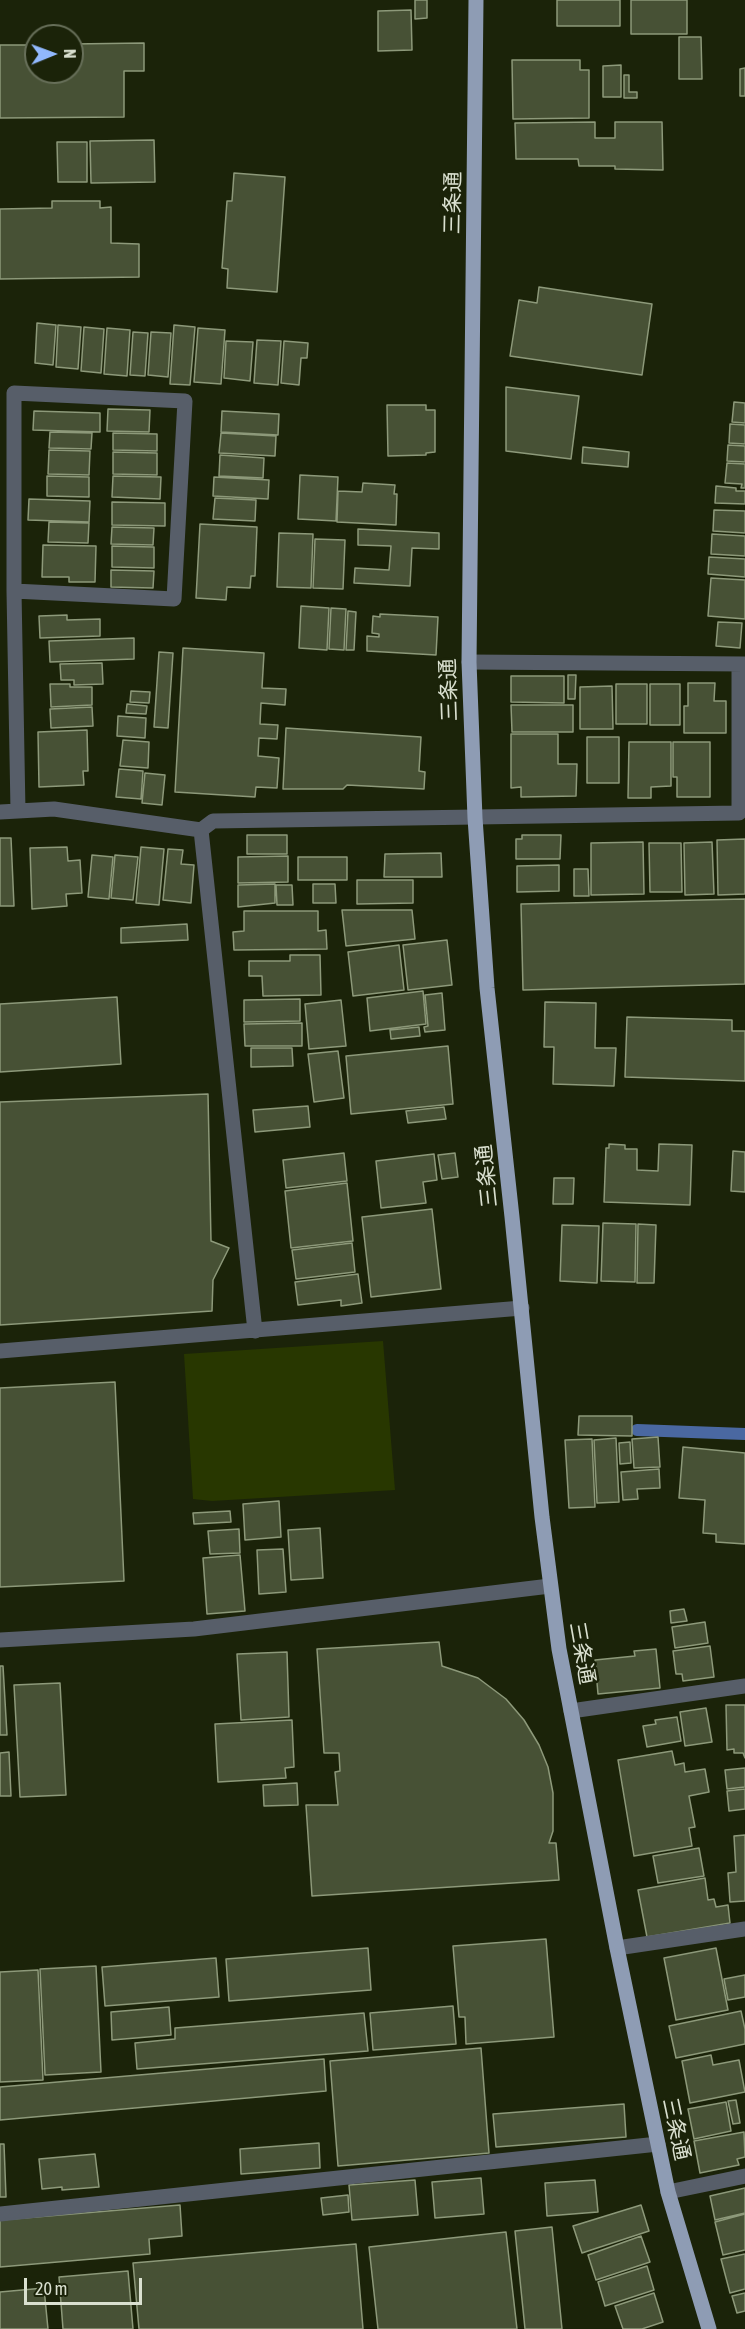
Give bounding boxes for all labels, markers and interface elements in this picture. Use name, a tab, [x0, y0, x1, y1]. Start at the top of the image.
north arrow	[24, 24, 84, 84]
text: N	[61, 49, 79, 59]
street label: 三条通	[440, 171, 466, 235]
street label: 三条通	[435, 658, 463, 722]
street label: 三条通	[471, 1143, 503, 1209]
street label: 三条通	[564, 1620, 600, 1686]
street label: 三条通	[657, 2096, 695, 2162]
scale bar	[27, 2266, 146, 2304]
text: 20 m	[35, 2278, 67, 2299]

